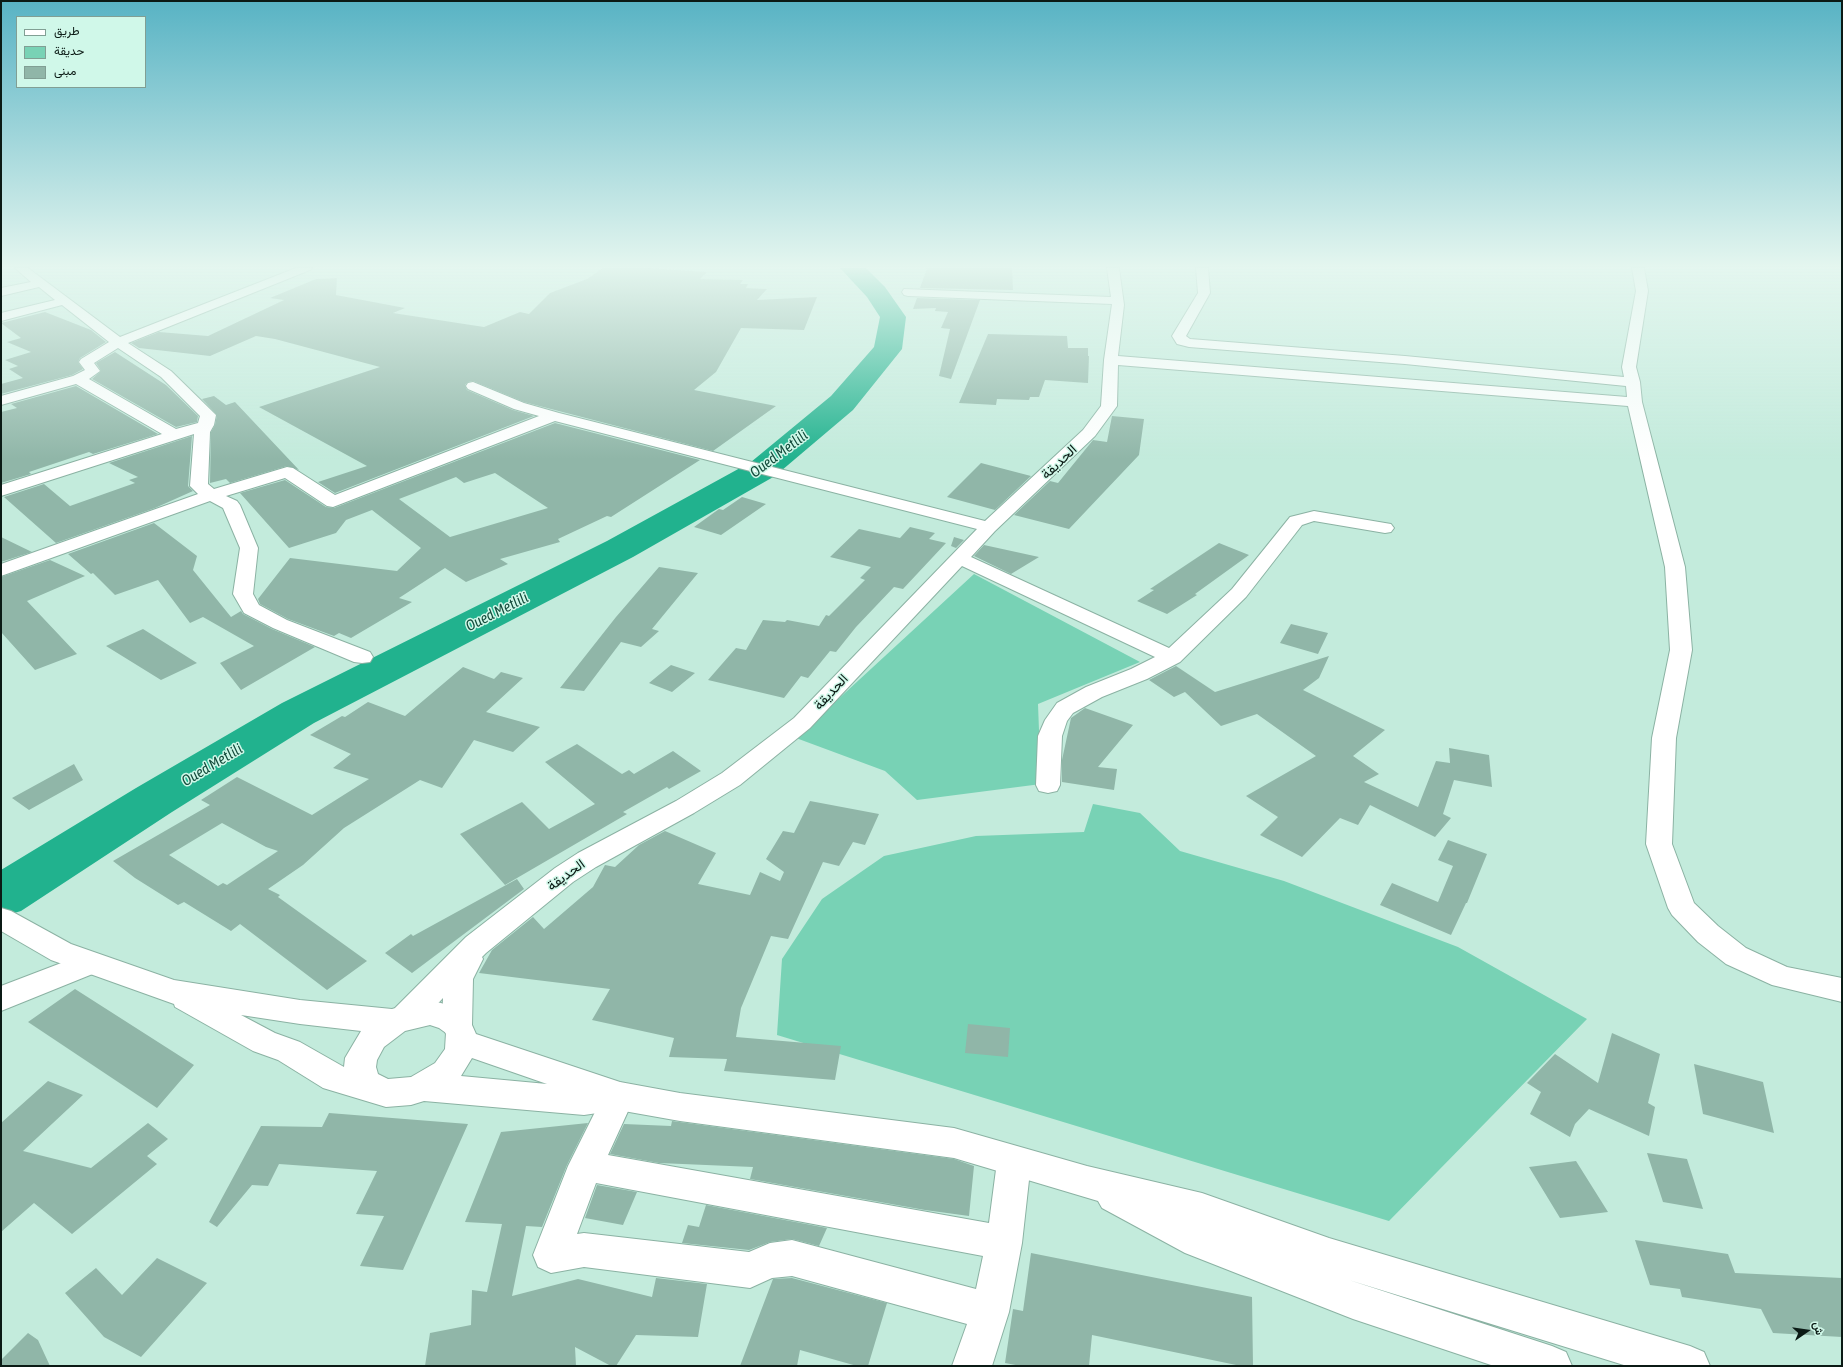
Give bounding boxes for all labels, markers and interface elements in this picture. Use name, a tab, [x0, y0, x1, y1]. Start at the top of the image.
legend	[16, 16, 146, 88]
text: طريق	[54, 24, 79, 38]
text: حديقة	[54, 44, 84, 58]
text: مبنى	[54, 64, 76, 78]
water label: Oued Metlili	[747, 426, 811, 482]
street label: الحديقة	[1038, 441, 1080, 483]
water label: Oued Metlili	[463, 589, 531, 635]
street label: الحديقة	[810, 671, 852, 713]
water label: Oued Metlili	[178, 740, 246, 790]
street label: الحديقة	[544, 856, 588, 894]
north arrow	[1787, 1311, 1827, 1351]
text: ش	[1811, 1321, 1826, 1336]

